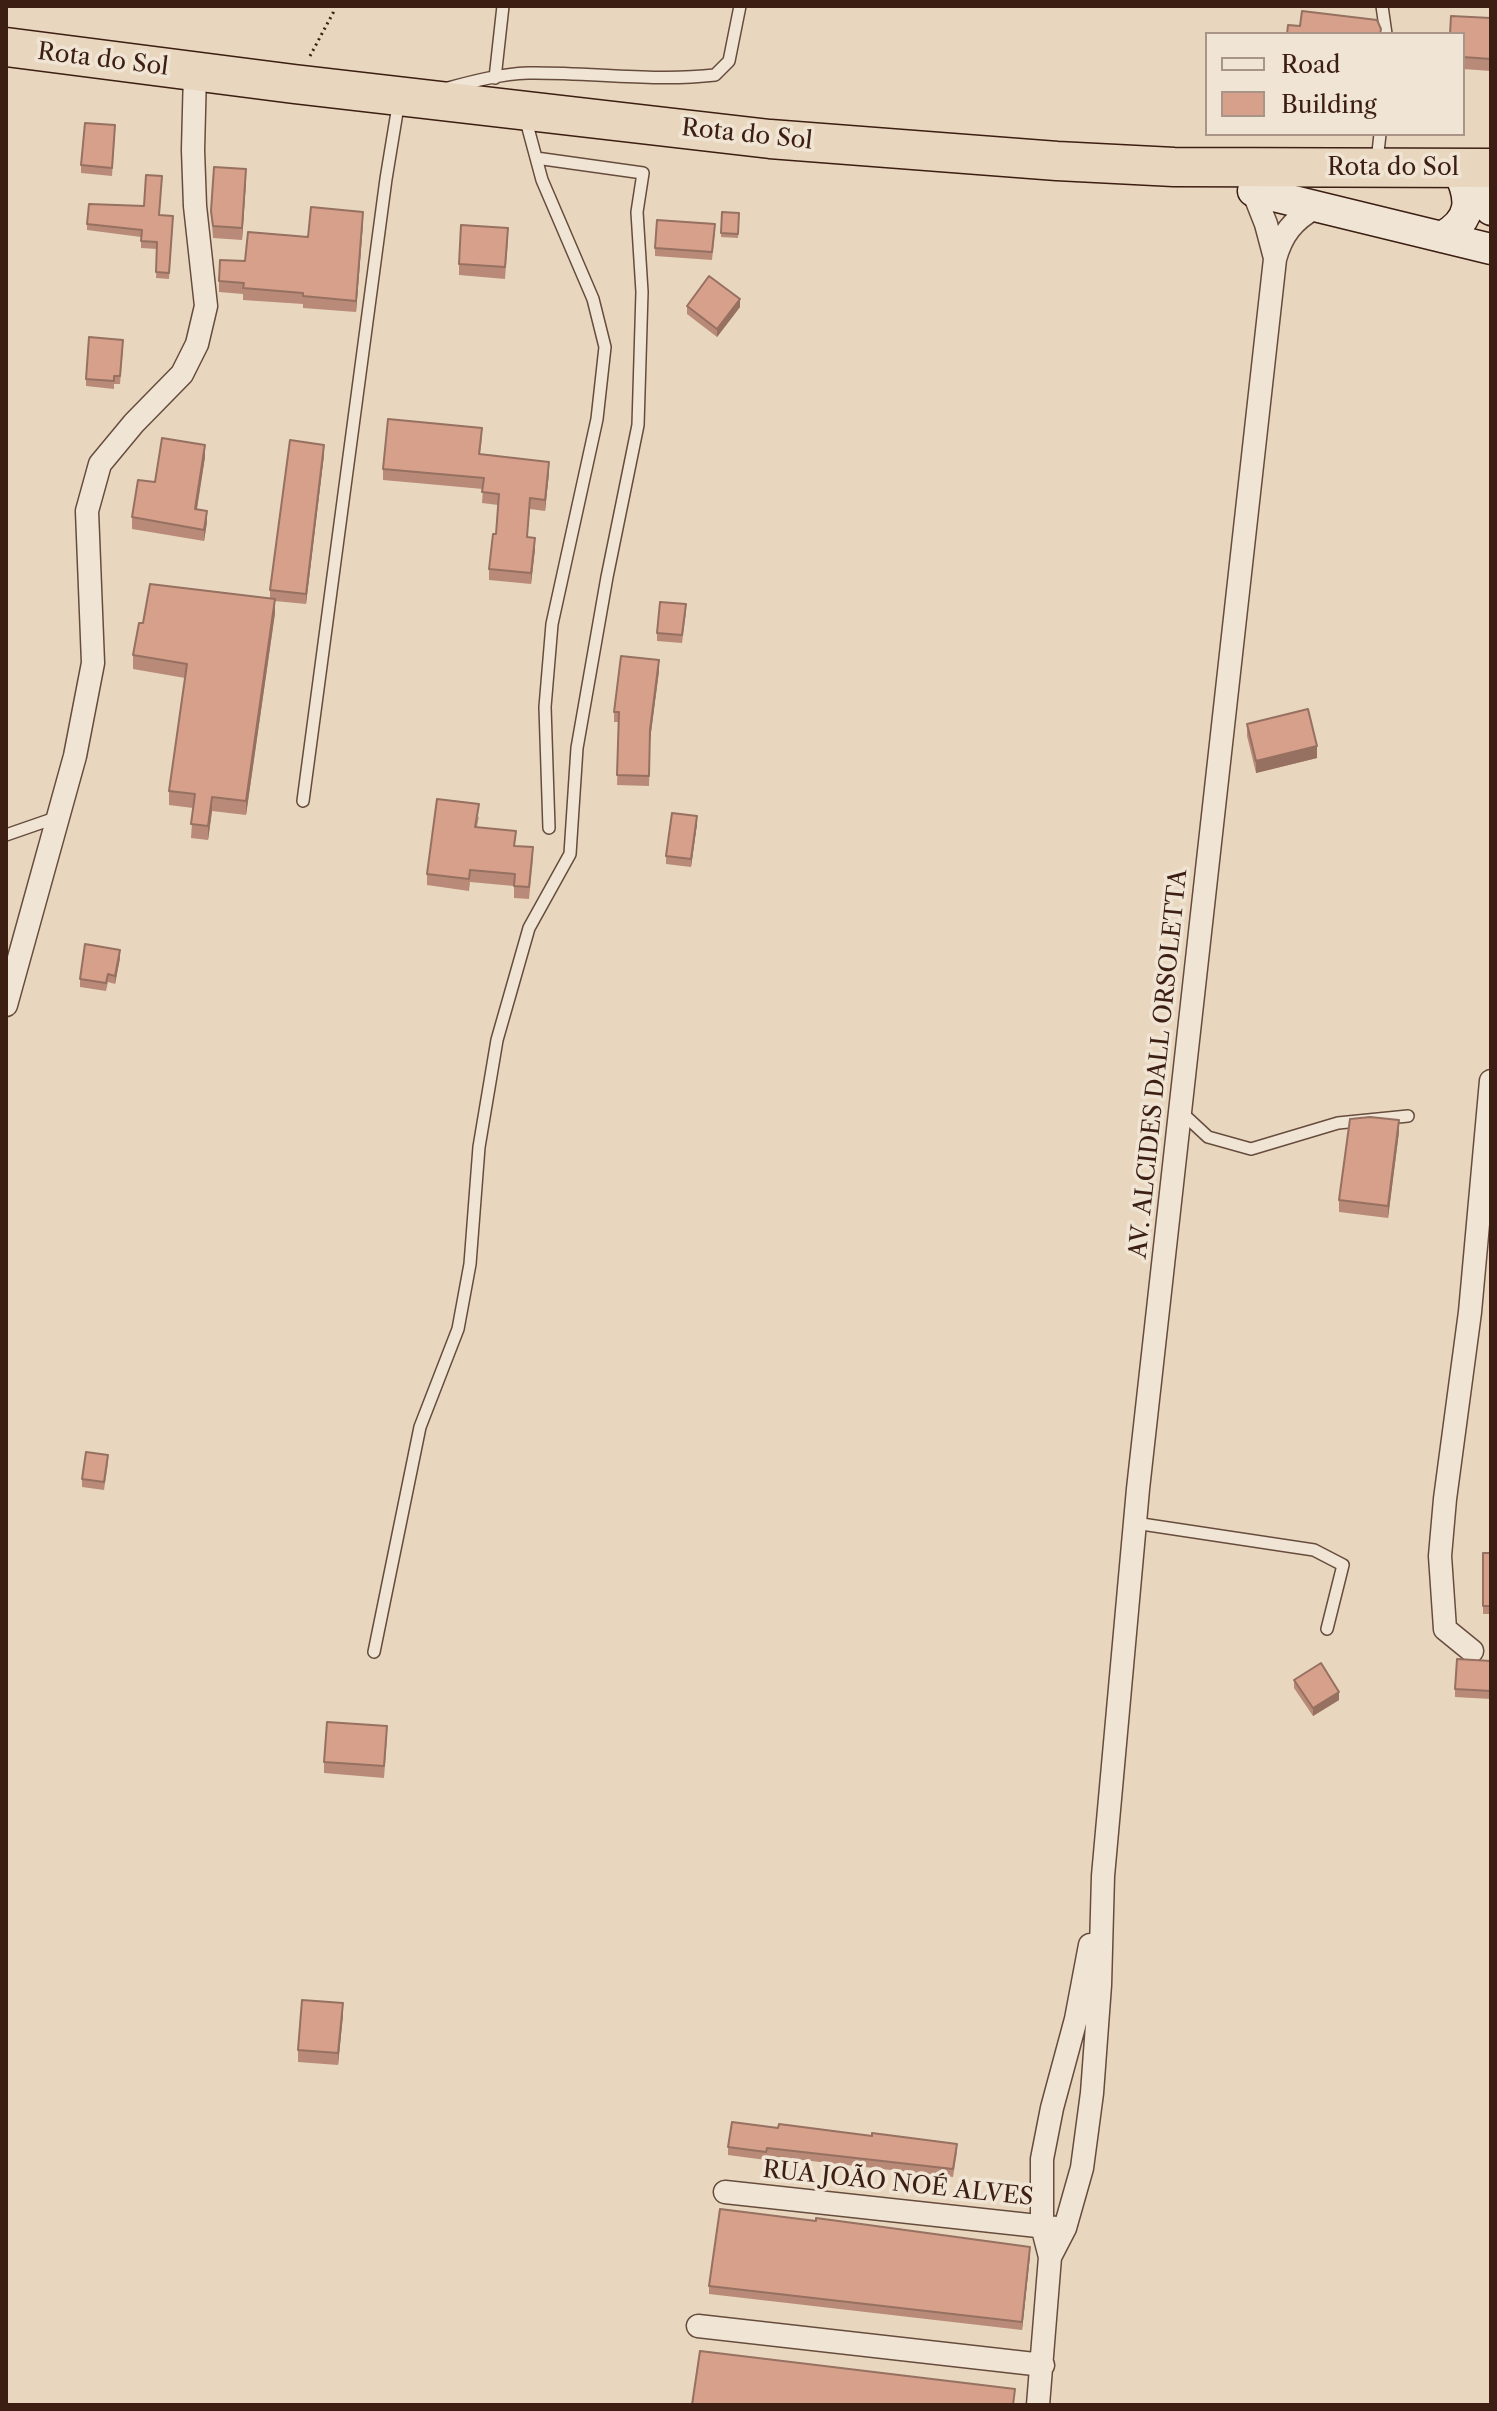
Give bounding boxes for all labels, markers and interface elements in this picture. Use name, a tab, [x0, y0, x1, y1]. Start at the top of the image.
legend	[1205, 32, 1465, 136]
street label: Rota do Sol	[36, 38, 170, 82]
text: Road	[1281, 50, 1340, 79]
text: Building	[1281, 90, 1377, 119]
street label: Rota do Sol	[680, 114, 814, 156]
street label: Rota do Sol	[1327, 154, 1459, 182]
street label: AV. ALCIDES DALL ORSOLETTA	[1124, 868, 1194, 1260]
street label: RUA JOÃO NOÉ ALVES	[761, 2155, 1035, 2213]

